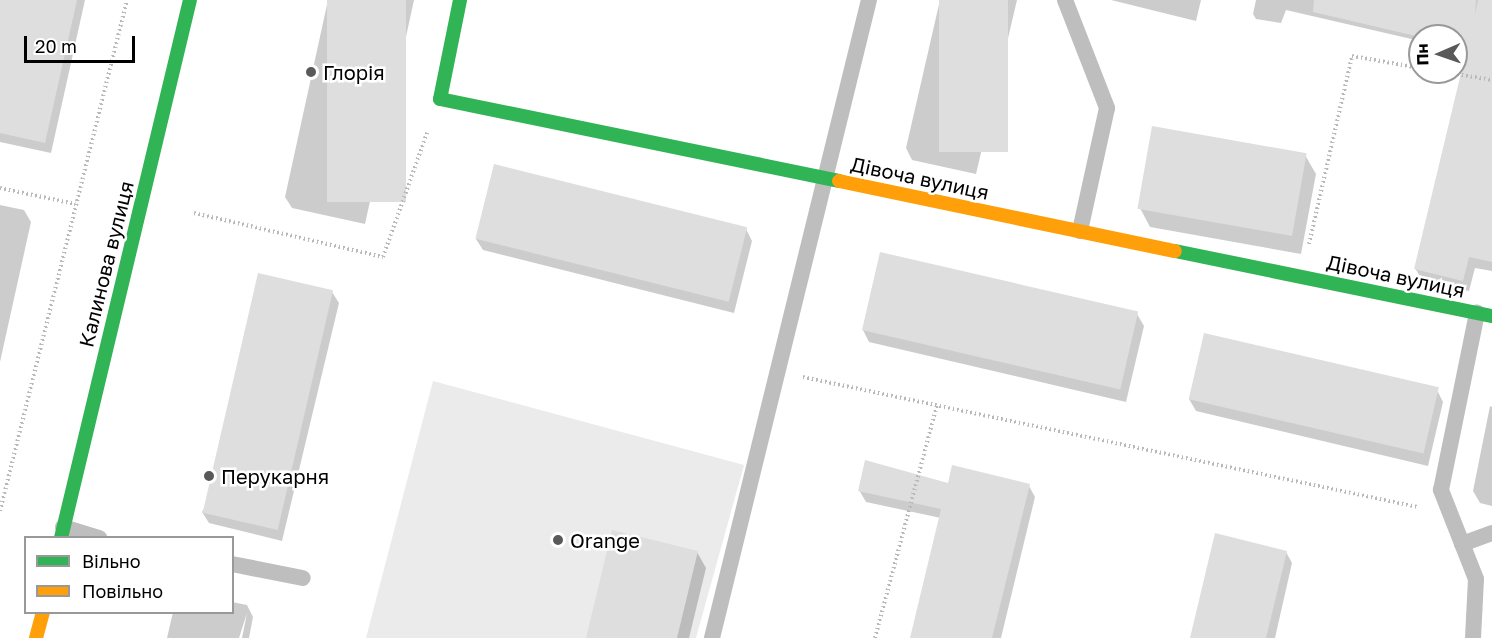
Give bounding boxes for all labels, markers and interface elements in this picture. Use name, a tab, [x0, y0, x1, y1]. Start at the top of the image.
scale bar	[27, 24, 138, 62]
north arrow	[1408, 24, 1468, 84]
text: 20 m	[35, 35, 77, 57]
text: Пн	[1412, 43, 1432, 66]
place label: Глорія	[323, 60, 385, 84]
marker: Глорія	[304, 65, 318, 79]
street label: Дівоча вулиця	[849, 152, 991, 204]
street label: Калинова вулиця	[74, 178, 138, 350]
street label: Дівоча вулиця	[1325, 250, 1467, 302]
place label: Перукарня	[221, 464, 329, 488]
marker: Перукарня	[202, 469, 216, 483]
place label: Orange	[570, 528, 640, 552]
marker: Orange	[551, 533, 565, 547]
legend	[24, 536, 234, 614]
text: Вільно	[82, 550, 141, 572]
text: Повільно	[82, 580, 163, 602]

